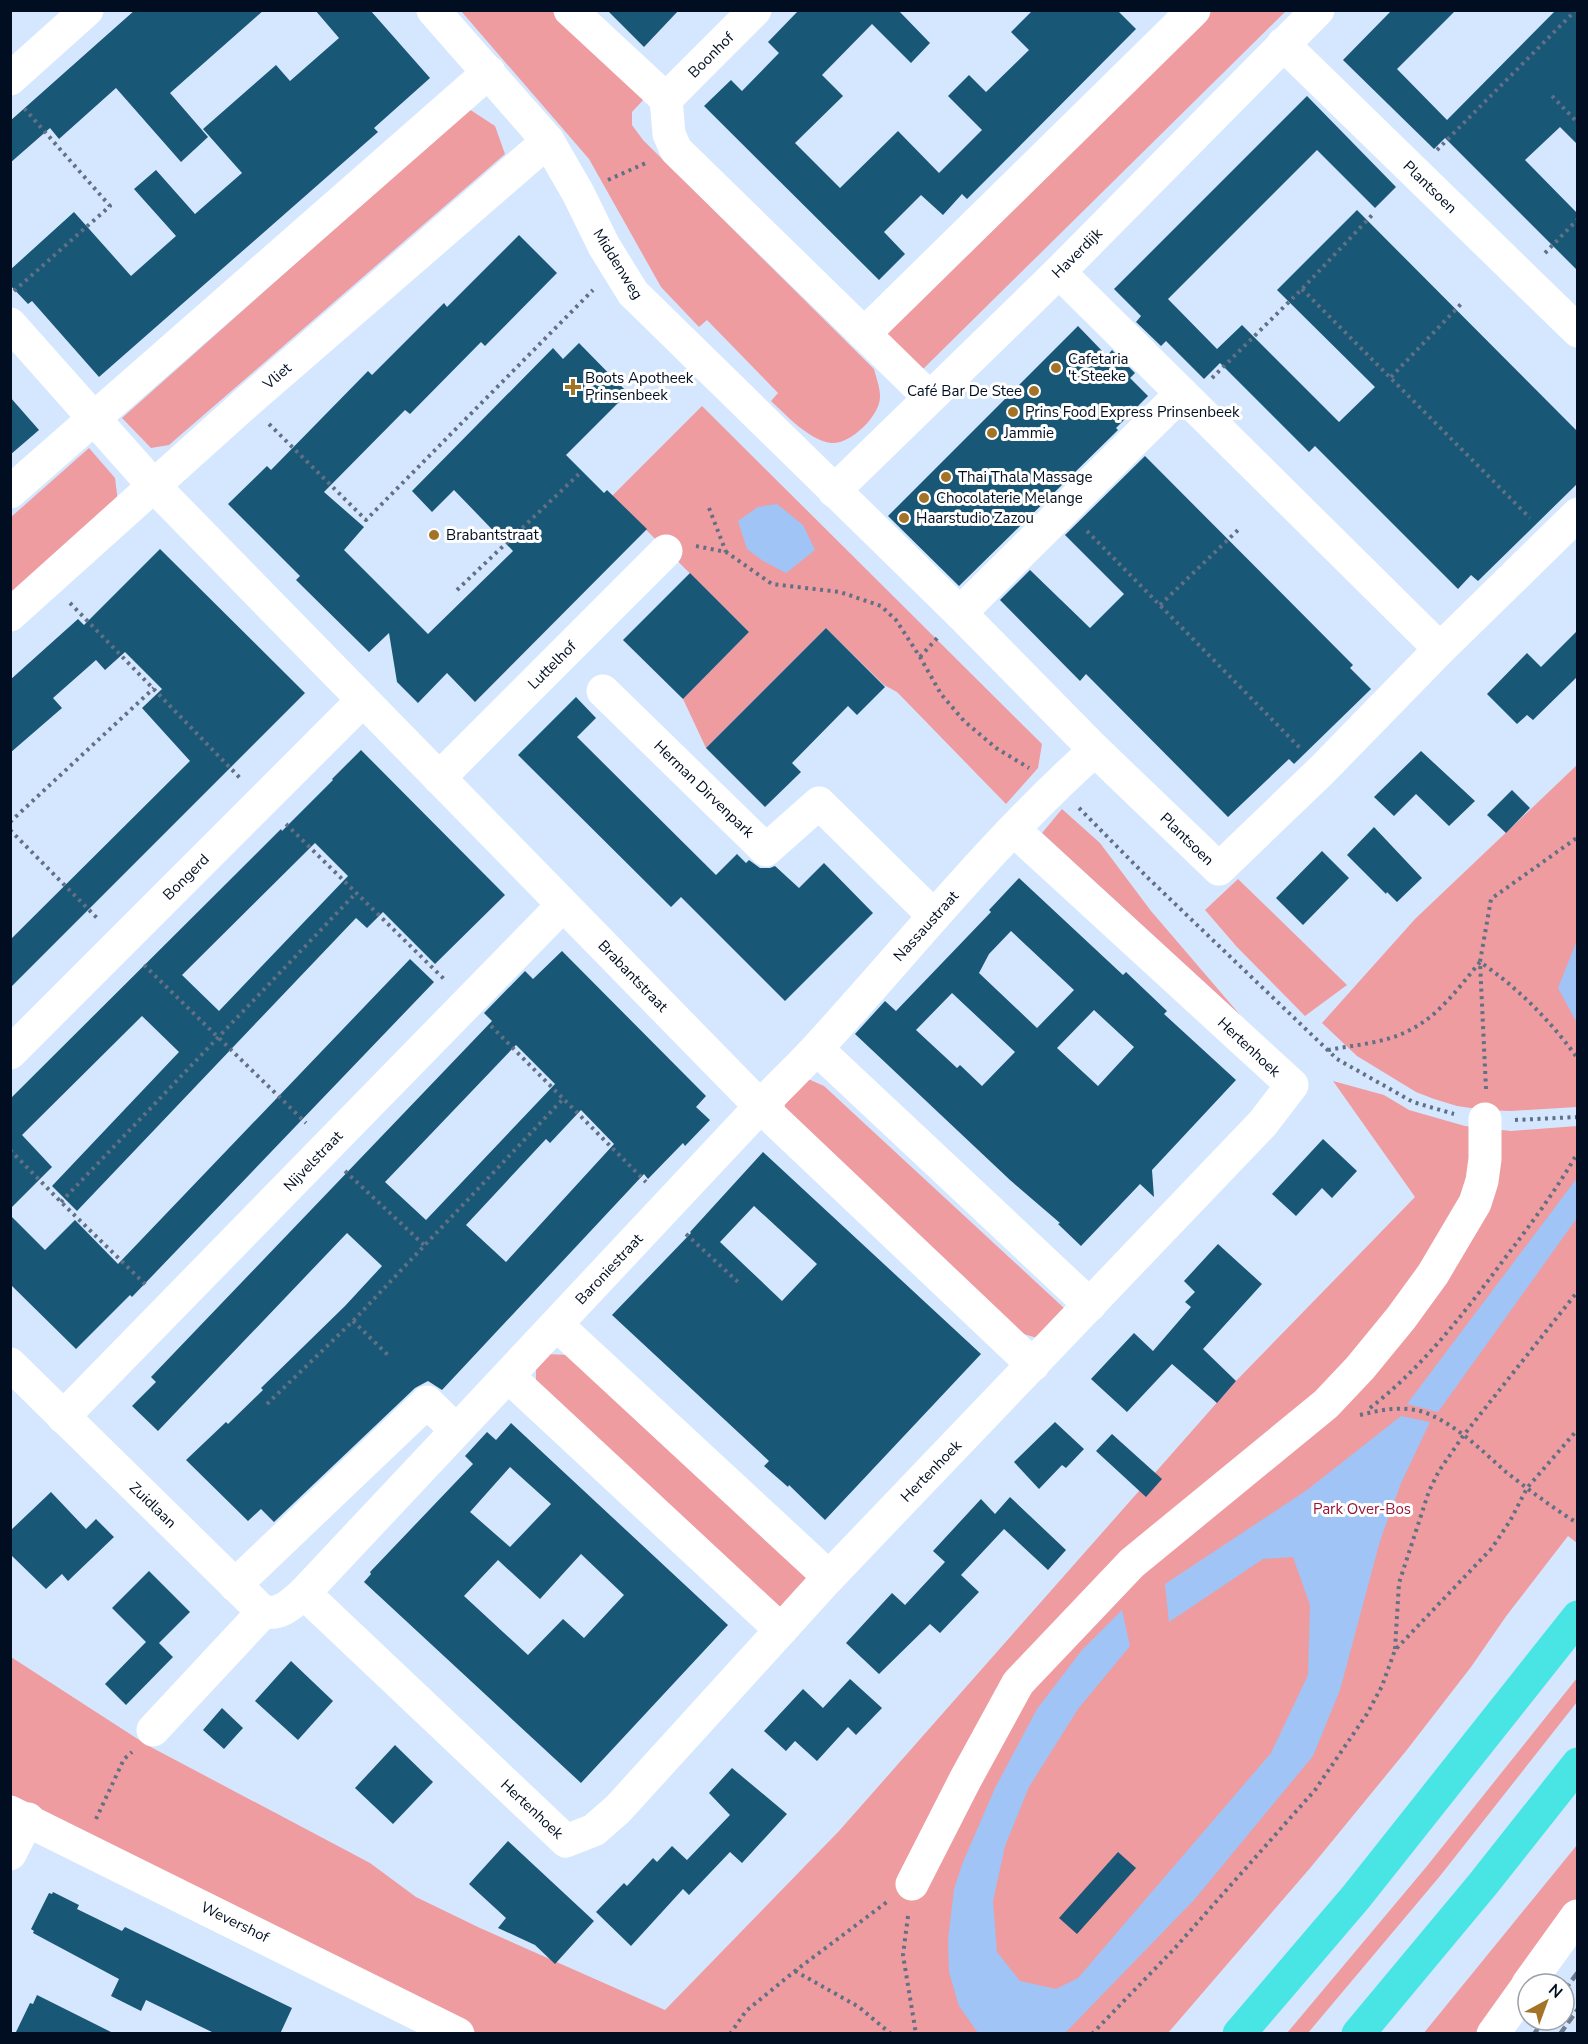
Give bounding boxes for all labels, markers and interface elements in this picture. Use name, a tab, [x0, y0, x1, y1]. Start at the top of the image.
street label: Boonhof	[684, 27, 739, 82]
street label: Plantsoen	[1399, 156, 1461, 218]
street label: Haverdijk	[1048, 223, 1107, 282]
street label: Middenweg	[588, 225, 648, 303]
place label: Cafetaria 't Steeke	[1068, 349, 1129, 386]
street label: Vliet	[258, 358, 296, 395]
marker: Cafetaria 't Steeke	[1049, 361, 1063, 375]
place label: Boots Apotheek Prinsenbeek	[585, 368, 694, 405]
marker: Boots Apotheek Prinsenbeek	[566, 380, 580, 394]
place label: Café Bar De Stee	[907, 381, 1022, 401]
marker: Café Bar De Stee	[1027, 384, 1041, 398]
place label: Prins Food Express Prinsenbeek	[1025, 402, 1240, 422]
marker: Prins Food Express Prinsenbeek	[1006, 405, 1020, 419]
place label: Jammie	[1003, 423, 1054, 443]
marker: Jammie	[985, 426, 999, 440]
place label: Thai Thala Massage	[958, 467, 1093, 487]
marker: Thai Thala Massage	[939, 470, 953, 484]
place label: Chocolaterie Melange	[936, 488, 1083, 508]
marker: Chocolaterie Melange	[917, 491, 931, 505]
place label: Haarstudio Zazou	[916, 508, 1034, 528]
marker: Haarstudio Zazou	[897, 511, 911, 525]
place label: Brabantstraat	[446, 525, 539, 545]
marker: Brabantstraat	[427, 528, 441, 542]
street label: Luttelhof	[523, 636, 581, 694]
street label: Herman Dirvenpark	[650, 736, 759, 842]
street label: Plantsoen	[1156, 808, 1218, 870]
street label: Bongerd	[158, 849, 214, 905]
street label: Nassaustraat	[889, 886, 964, 966]
street label: Brabantstraat	[594, 936, 673, 1017]
street label: Hertenhoek	[1213, 1013, 1285, 1082]
street label: Nijvelstraat	[279, 1126, 347, 1196]
street label: Baroniestraat	[571, 1229, 648, 1309]
street label: Hertenhoek	[896, 1435, 966, 1506]
street label: Zuidlaan	[125, 1478, 181, 1532]
park label: Park Over-Bos	[1313, 1499, 1411, 1519]
street label: Hertenhoek	[496, 1775, 568, 1844]
street label: Wevershof	[198, 1897, 273, 1948]
north arrow	[1516, 1972, 1576, 2032]
text: N	[1543, 1979, 1567, 2004]

